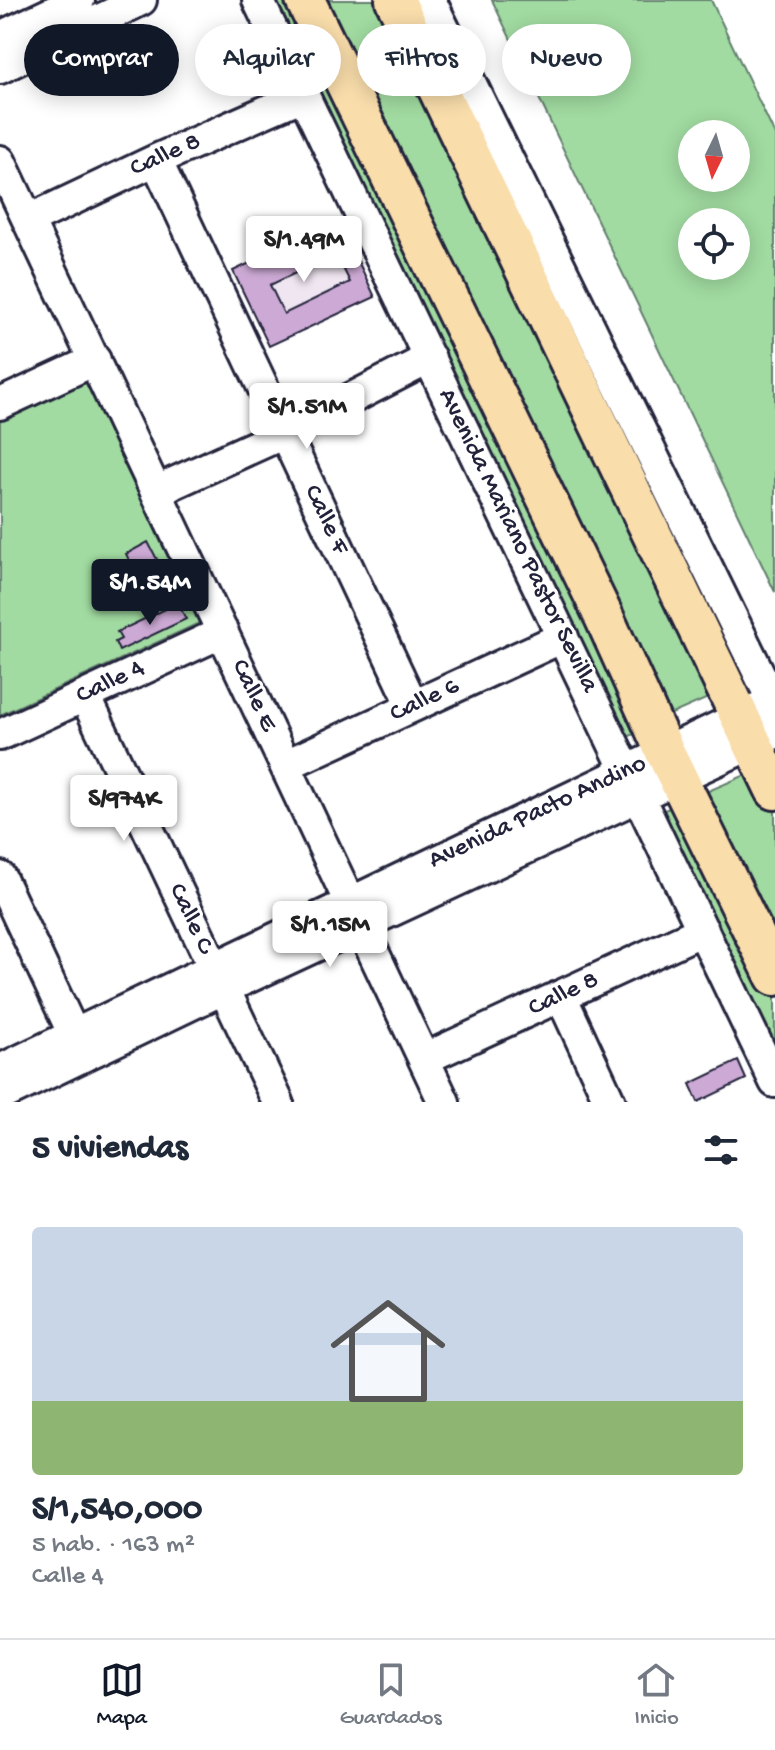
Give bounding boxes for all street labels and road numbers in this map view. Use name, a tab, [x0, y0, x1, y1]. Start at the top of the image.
street label: Calle 8	[126, 127, 206, 185]
street label: Avenida Mariano Pastor Sevilla	[430, 384, 605, 699]
street label: Calle F	[296, 480, 355, 561]
street label: Calle 4	[72, 654, 150, 712]
street label: Calle E	[223, 655, 283, 738]
street label: Calle 6	[385, 671, 465, 730]
street label: Avenida Pacto Andino	[424, 749, 652, 877]
street label: Calle C	[160, 879, 220, 961]
street label: Calle 8	[524, 965, 604, 1025]

